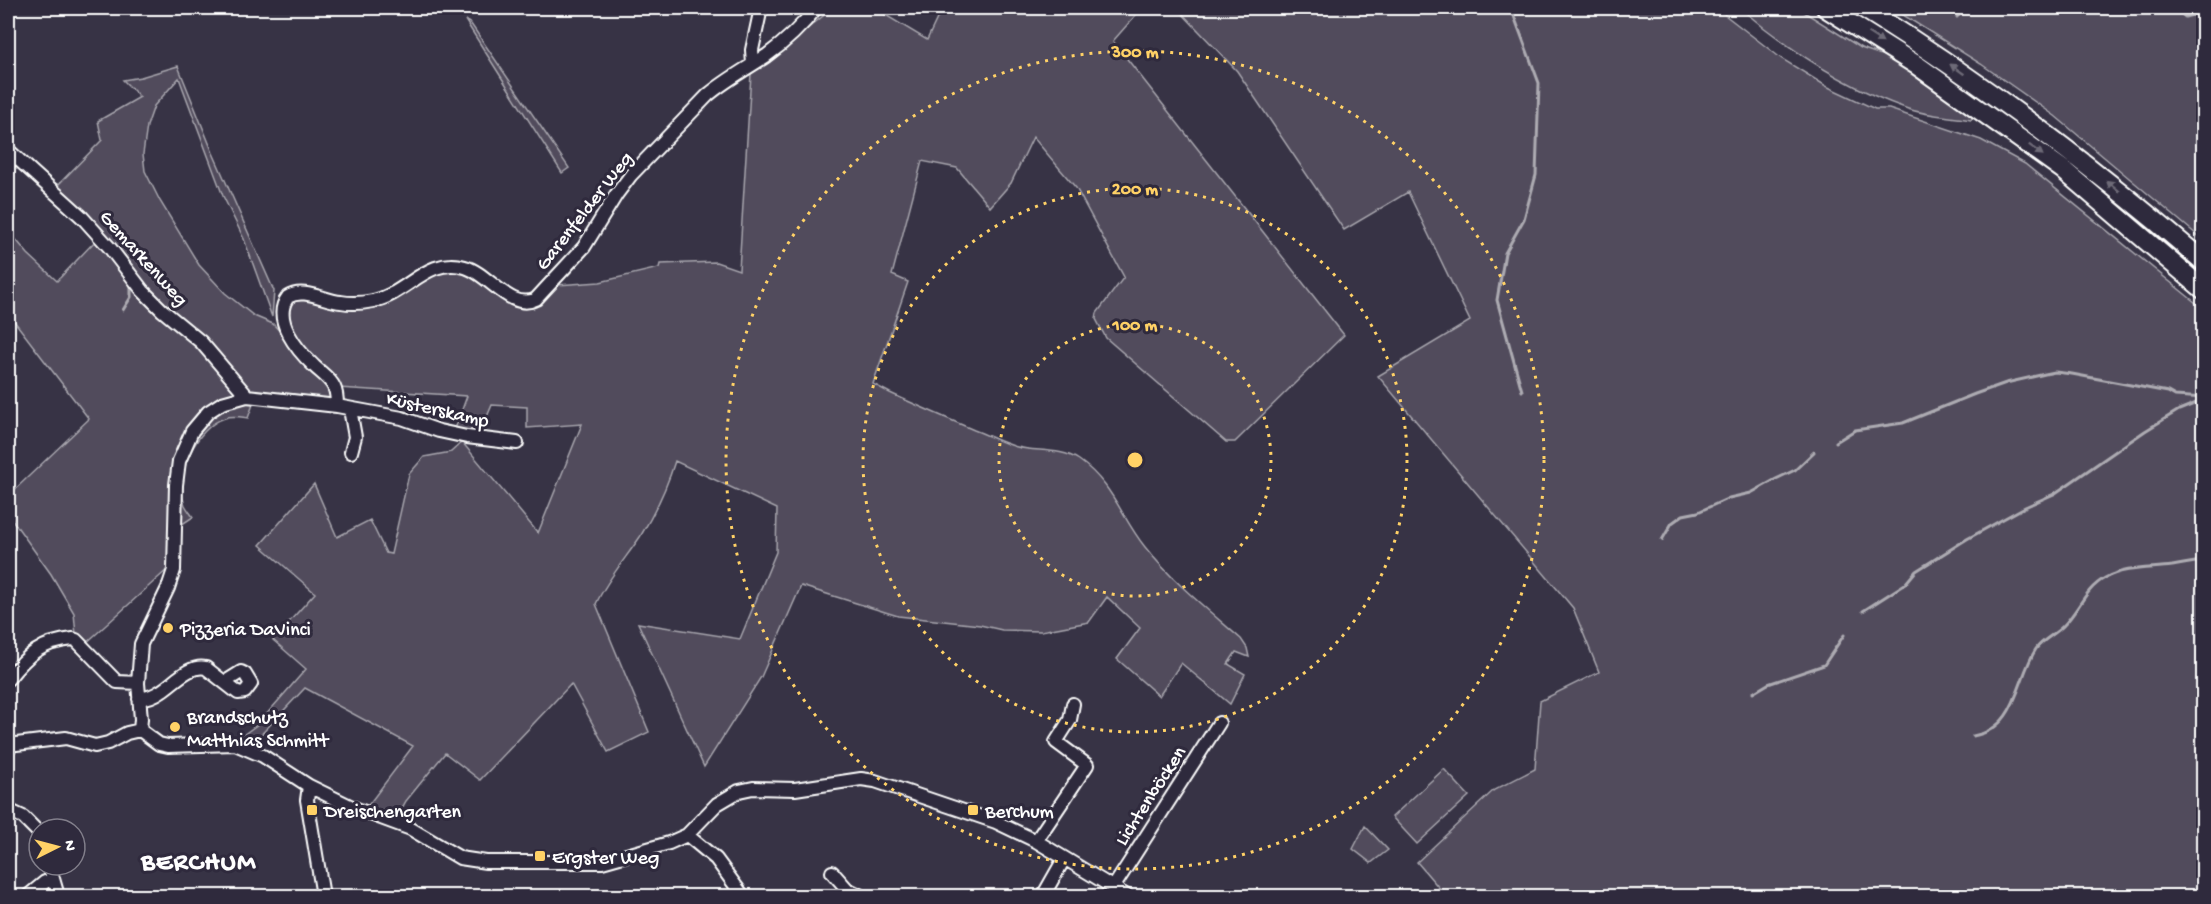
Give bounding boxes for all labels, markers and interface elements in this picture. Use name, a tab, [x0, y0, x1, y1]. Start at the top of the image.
one-way arrow	[1868, 33, 1884, 44]
text: 300 m	[1111, 43, 1159, 64]
one-way arrow	[1950, 64, 1965, 76]
one-way arrow	[2028, 143, 2043, 155]
street label: Garenfelder Weg	[532, 148, 639, 276]
text: 200 m	[1112, 180, 1158, 201]
one-way arrow	[2106, 180, 2121, 193]
street label: Gemarkenweg	[93, 207, 192, 312]
text: 100 m	[1112, 316, 1158, 337]
street label: Küsterskamp	[384, 388, 491, 434]
centre of rings	[1125, 450, 1145, 470]
place label: Pizzeria DaVinci	[179, 620, 311, 643]
marker: Pizzeria DaVinci	[161, 621, 175, 635]
place label: Brandschutz Matthias Schmitt	[186, 708, 330, 754]
marker: Brandschutz Matthias Schmitt	[168, 720, 182, 734]
street label: Lichtenböcken	[1111, 743, 1193, 851]
place label: Dreischengarten	[322, 802, 462, 825]
place label: Berchum	[984, 802, 1054, 825]
marker: Dreischengarten	[305, 803, 319, 817]
marker: Berchum	[966, 803, 980, 817]
north arrow	[27, 817, 87, 877]
text: N	[58, 840, 78, 853]
place label: Ergster Weg	[552, 848, 659, 871]
district label: BERCHUM	[140, 849, 257, 880]
marker: Ergster Weg	[533, 849, 547, 863]

